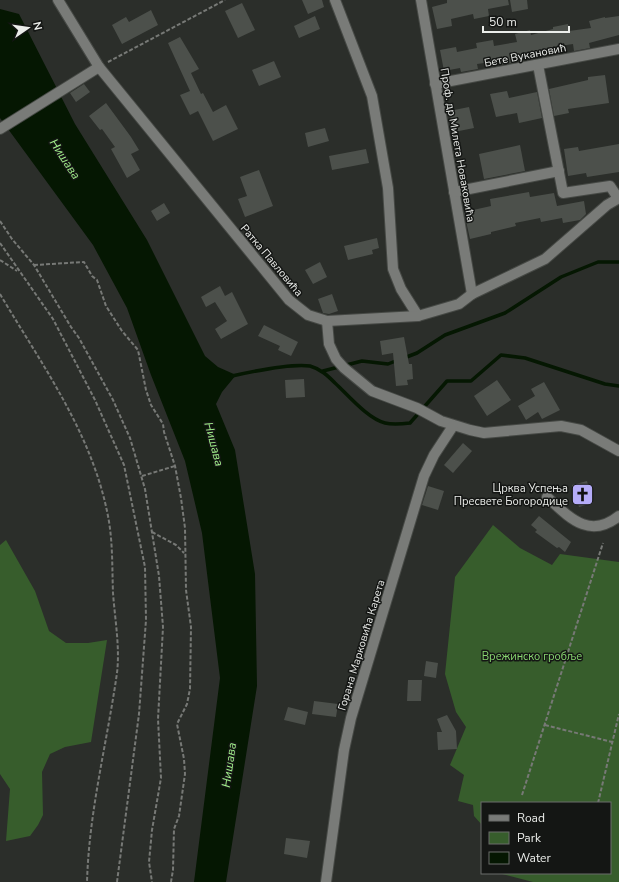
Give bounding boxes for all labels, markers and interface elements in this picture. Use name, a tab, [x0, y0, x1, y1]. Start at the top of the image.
north arrow	[8, 8, 48, 48]
scale bar	[483, 8, 569, 34]
text: 50 m	[489, 14, 517, 30]
text: N	[29, 20, 45, 32]
street label: Бете Вукановић	[483, 40, 567, 71]
street label: Проф. др Милета Новаковића	[437, 67, 478, 223]
water label: Нишава	[46, 136, 84, 182]
street label: Ратка Павловића	[237, 221, 306, 300]
water label: Нишава	[200, 420, 228, 468]
place label: Црква Успења Пресвете Богородице	[454, 481, 568, 509]
church icon: Црква Успења Пресвете Богородице	[570, 481, 596, 507]
street label: Горана Марковића Карета	[334, 578, 389, 712]
park label: Врежинско гробље	[482, 649, 582, 664]
water label: Нишава	[218, 741, 240, 789]
legend	[481, 802, 611, 874]
text: Road	[517, 810, 545, 826]
text: Park	[517, 830, 542, 846]
text: Water	[517, 850, 551, 866]

